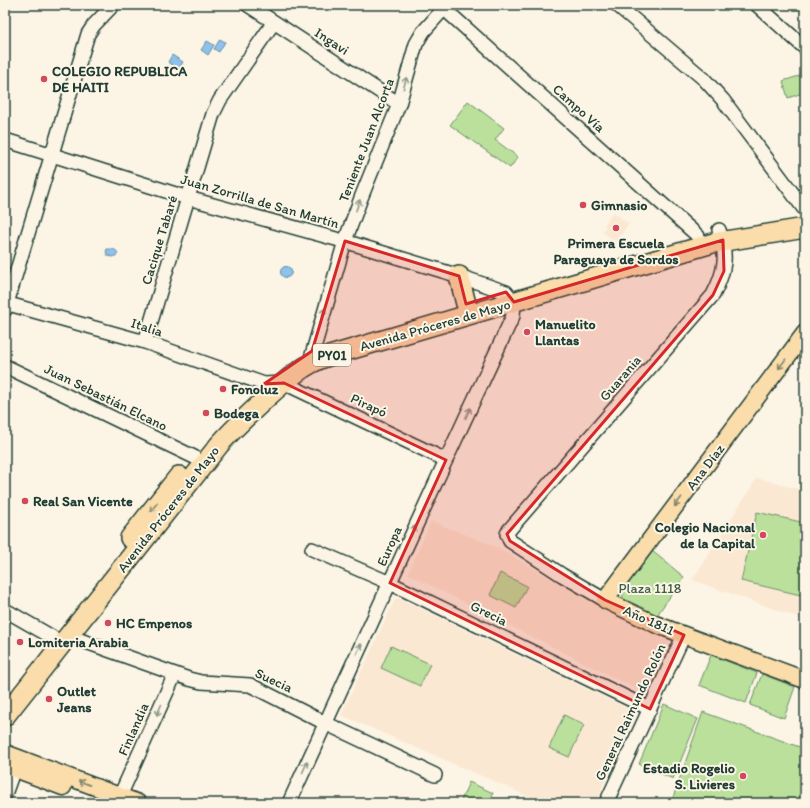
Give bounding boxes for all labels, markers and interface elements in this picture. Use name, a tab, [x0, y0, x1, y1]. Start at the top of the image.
street label: Ingavi	[311, 24, 352, 59]
place label: COLEGIO REPUBLICA DE HAITI	[52, 63, 188, 96]
marker: COLEGIO REPUBLICA DE HAITI	[39, 74, 49, 84]
street label: Teniente Juan Alcorta	[335, 76, 398, 204]
one-way arrow	[402, 77, 409, 90]
street label: Campo Vía	[549, 81, 609, 137]
street label: Juan Zorrilla de San Martín	[179, 171, 341, 232]
street label: Cacique Tabaré	[138, 193, 181, 287]
place label: Gimnasio	[591, 197, 647, 214]
one-way arrow	[355, 199, 363, 211]
marker: Gimnasio	[578, 200, 588, 210]
marker: Primera Escuela Paraguaya de Sordos	[611, 223, 621, 233]
place label: Primera Escuela Paraguaya de Sordos	[553, 235, 679, 268]
street label: Avenida Próceres de Mayo	[358, 296, 512, 355]
one-way arrow	[320, 307, 327, 320]
street label: Italia	[129, 314, 166, 341]
place label: Manuelito Llantas	[535, 316, 596, 349]
marker: Manuelito Llantas	[522, 327, 532, 337]
road number: PY01	[313, 344, 351, 366]
street label: Guarania	[596, 352, 645, 405]
one-way arrow	[777, 359, 786, 370]
street label: Juan Sebastián Elcano	[41, 360, 170, 435]
place label: Fonoluz	[231, 381, 279, 398]
marker: Fonoluz	[218, 384, 228, 394]
street label: Pirapó	[348, 390, 390, 421]
place label: Bodega	[214, 405, 260, 422]
one-way arrow	[465, 407, 472, 419]
marker: Bodega	[201, 408, 211, 418]
street label: Ana Díaz	[683, 440, 729, 494]
street label: Avenida Próceres de Mayo	[114, 443, 223, 576]
place label: Real San Vicente	[33, 493, 133, 510]
marker: Real San Vicente	[20, 496, 30, 506]
one-way arrow	[674, 496, 682, 507]
one-way arrow	[149, 501, 158, 512]
place label: Colegio Nacional de la Capital	[655, 519, 756, 552]
street label: Europa	[373, 523, 406, 569]
one-way arrow	[410, 525, 417, 537]
marker: Colegio Nacional de la Capital	[758, 530, 768, 540]
park label: Plaza 1118	[619, 580, 682, 597]
street label: Grecia	[467, 597, 511, 630]
street label: Año 1811	[621, 602, 678, 639]
place label: HC Empenos	[116, 615, 192, 632]
marker: HC Empenos	[103, 618, 113, 628]
place label: Lomiteria Arabia	[28, 634, 128, 651]
marker: Lomiteria Arabia	[15, 637, 25, 647]
street label: General Raimundo Rolón	[591, 641, 670, 783]
one-way arrow	[356, 643, 363, 655]
street label: Suecia	[252, 664, 296, 697]
place label: Outlet Jeans	[56, 683, 97, 716]
marker: Outlet Jeans	[44, 694, 54, 704]
street label: Finlandia	[114, 700, 153, 758]
one-way arrow	[155, 703, 162, 715]
place label: Estadio Rogelio S. Livieres	[643, 760, 735, 793]
one-way arrow	[302, 762, 309, 774]
marker: Estadio Rogelio S. Livieres	[738, 771, 748, 781]
one-way arrow	[78, 778, 90, 786]

